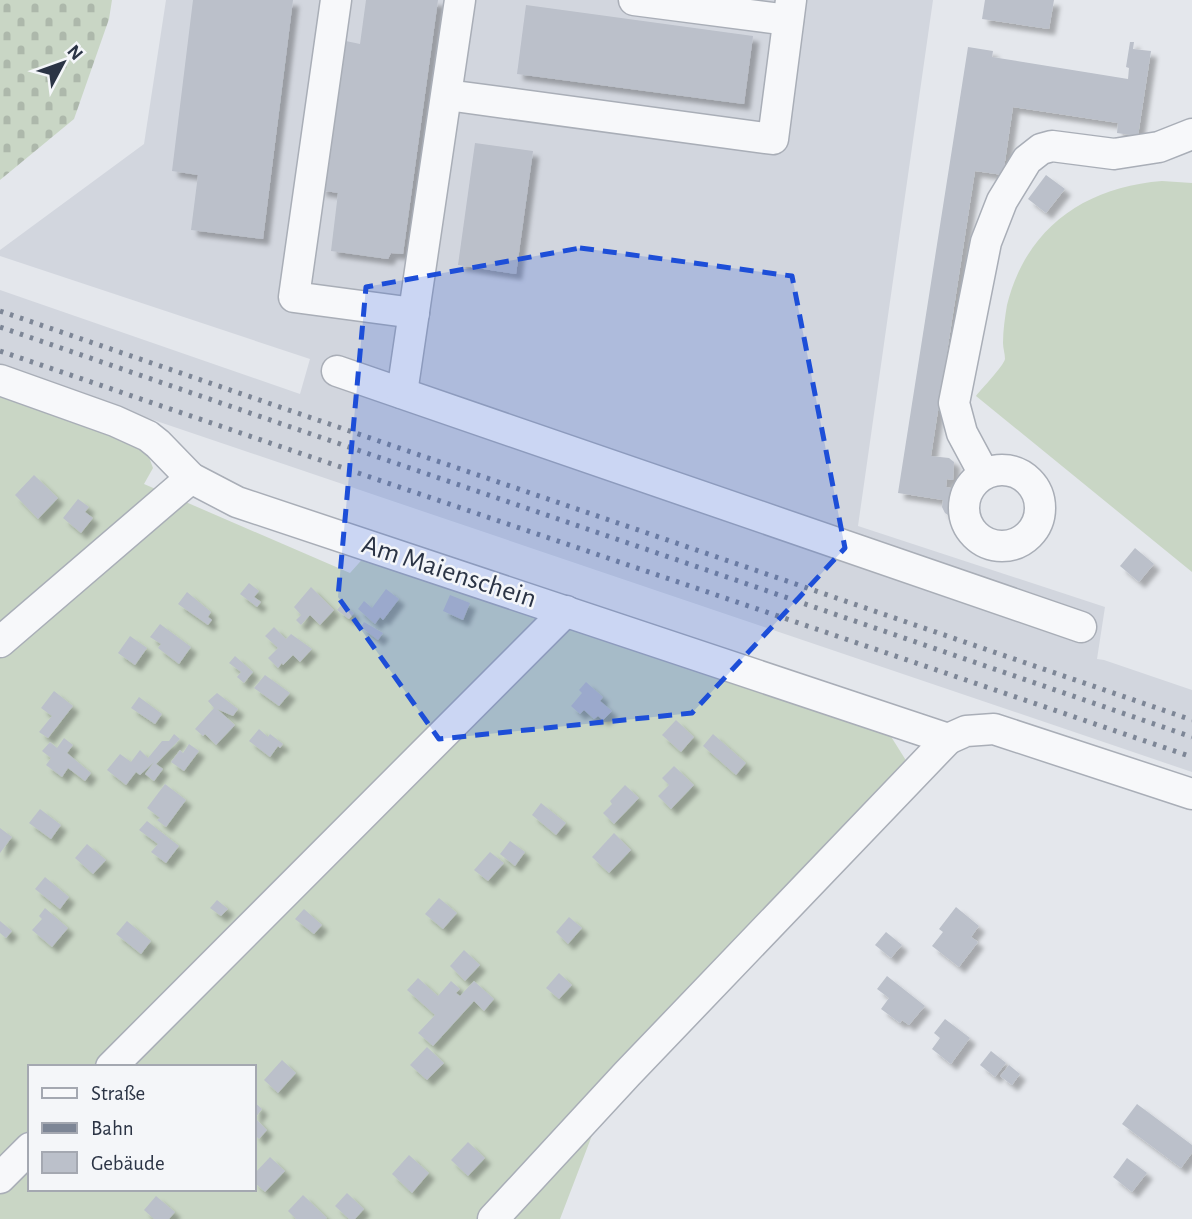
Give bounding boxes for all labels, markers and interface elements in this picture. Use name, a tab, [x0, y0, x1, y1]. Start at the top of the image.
north arrow	[28, 28, 98, 98]
text: N	[63, 42, 86, 64]
street label: Am Maienschein	[358, 531, 540, 613]
legend	[28, 1065, 256, 1191]
text: Straße	[91, 1083, 145, 1104]
text: Bahn	[91, 1118, 134, 1139]
text: Gebäude	[91, 1153, 165, 1174]

